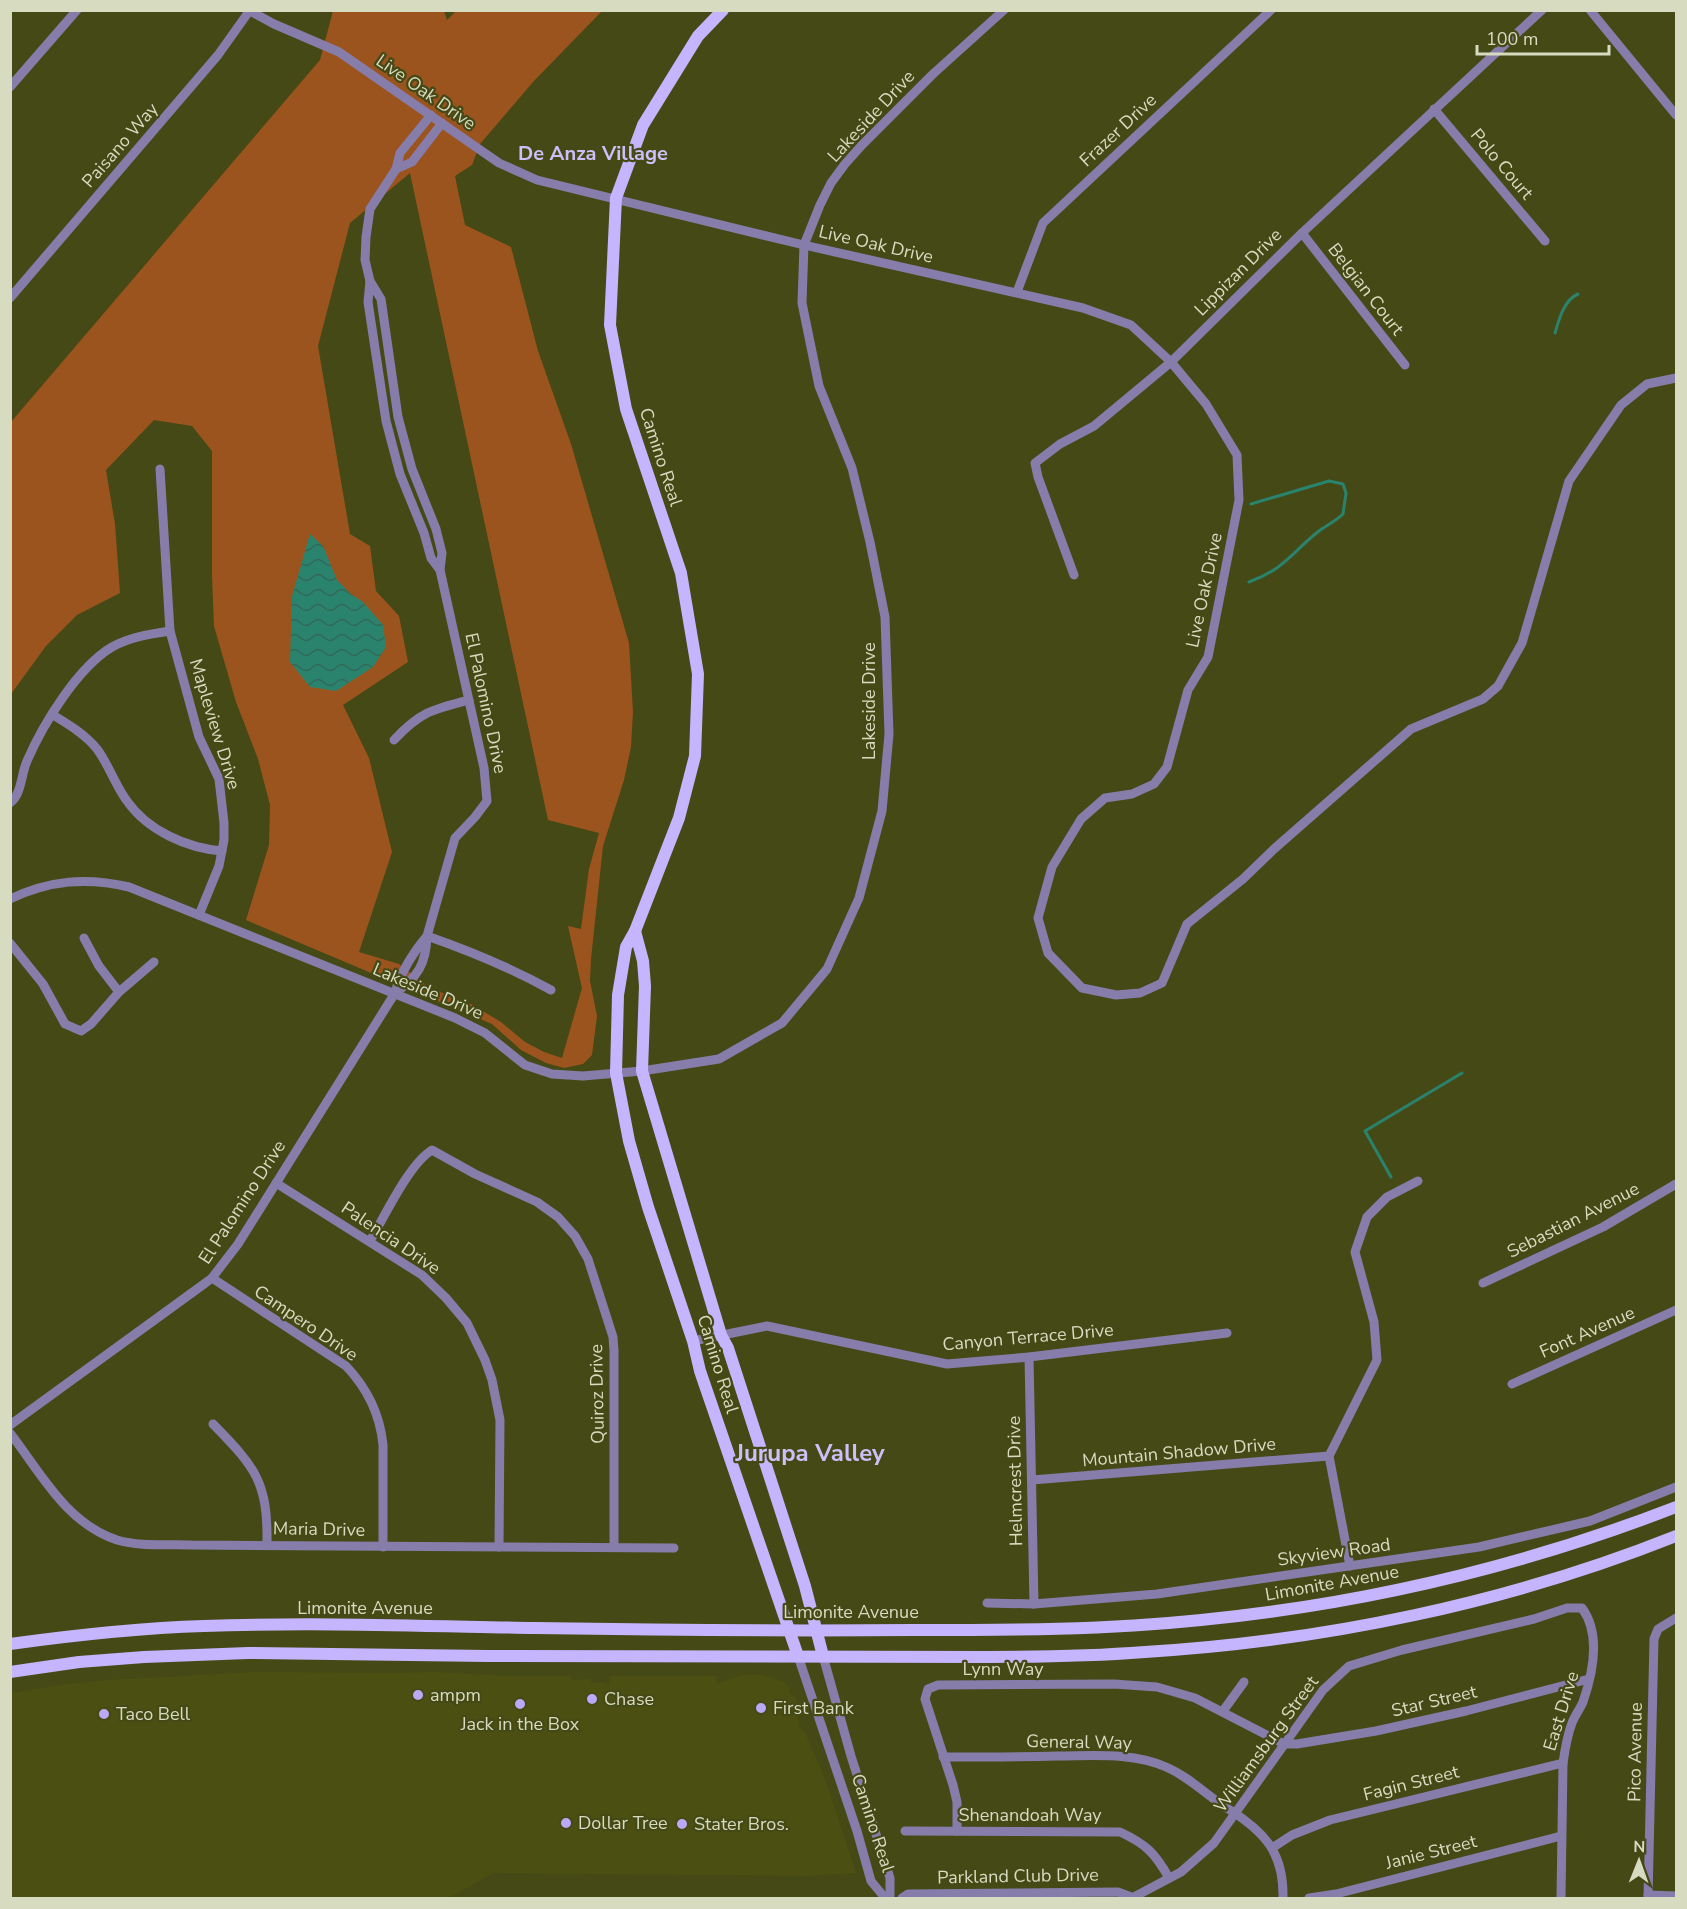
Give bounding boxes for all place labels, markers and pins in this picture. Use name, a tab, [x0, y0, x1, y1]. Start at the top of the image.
place label: ampm	[430, 1683, 481, 1707]
place label: Chase	[604, 1687, 654, 1711]
marker: ampm	[411, 1688, 425, 1702]
marker: Chase	[585, 1692, 599, 1706]
place label: First Bank	[773, 1696, 855, 1720]
marker: Jack in the Box	[513, 1697, 527, 1711]
marker: First Bank	[754, 1701, 768, 1715]
place label: Taco Bell	[116, 1702, 191, 1726]
marker: Taco Bell	[97, 1707, 111, 1721]
place label: Jack in the Box	[460, 1712, 580, 1736]
place label: Dollar Tree	[578, 1811, 668, 1835]
place label: Stater Bros.	[694, 1812, 789, 1836]
marker: Dollar Tree	[559, 1816, 573, 1830]
marker: Stater Bros.	[675, 1817, 689, 1831]

